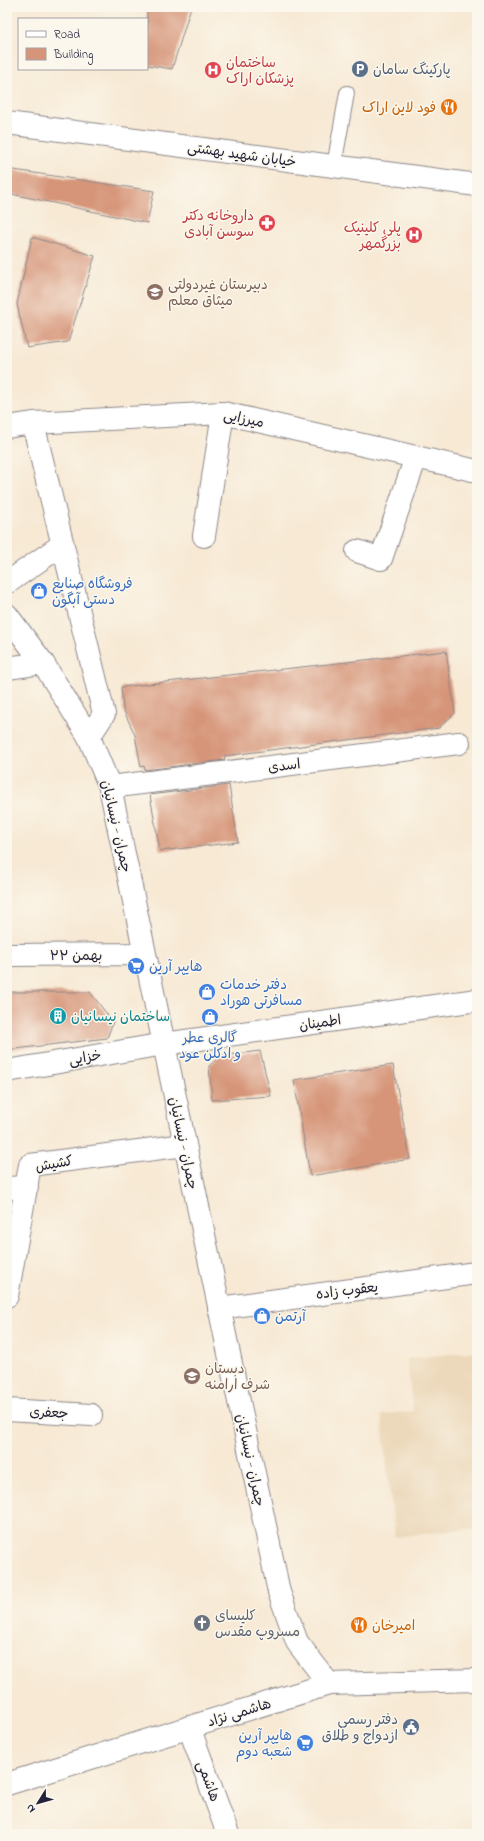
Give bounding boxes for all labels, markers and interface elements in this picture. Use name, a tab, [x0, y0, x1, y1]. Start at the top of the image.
legend	[18, 18, 148, 70]
text: Road	[54, 26, 80, 44]
text: Building	[53, 46, 93, 65]
place label: ساختمان پزشکان اراک	[226, 53, 294, 90]
parking icon: پارکینگ سامان	[350, 59, 370, 79]
hospital icon: ساختمان پزشکان اراک	[203, 60, 223, 80]
place label: پارکینگ سامان	[373, 60, 450, 81]
restaurant icon: فود لاین اراک	[439, 97, 459, 117]
place label: فود لاین اراک	[362, 98, 436, 119]
street label: خیابان شهید بهشتی	[186, 137, 297, 174]
place label: داروخانه دکتر سوسن آبادی	[182, 206, 254, 243]
pharmacy icon: داروخانه دکتر سوسن آبادی	[257, 213, 277, 233]
place label: پلی کلینیک بزرگمهر	[344, 218, 401, 255]
hospital icon: پلی کلینیک بزرگمهر	[404, 225, 424, 245]
place label: دبیرستان غیردولتی میثاق معلم	[168, 275, 268, 312]
school or university icon: دبیرستان غیردولتی میثاق معلم	[145, 282, 165, 302]
street label: میرزایی	[222, 405, 266, 434]
place label: فروشگاه صنایع دستی آبگون	[52, 574, 133, 611]
shop icon: فروشگاه صنایع دستی آبگون	[29, 581, 49, 601]
street label: اسدی	[267, 754, 302, 779]
street label: چمران - نیسانیان	[95, 778, 136, 875]
street label: ۲۲ بهمن	[50, 946, 102, 967]
supermarket icon: هایپر آرین	[126, 956, 146, 976]
place label: هایپر آرین	[149, 957, 202, 978]
place label: دفتر خدمات مسافرتی هوراد	[220, 975, 302, 1012]
shop icon: دفتر خدمات مسافرتی هوراد	[197, 982, 217, 1002]
building icon: ساختمان نیسانیان	[48, 1006, 68, 1026]
place label: ساختمان نیسانیان	[71, 1007, 170, 1028]
shop icon: گالری عطر و ادکلن عود	[200, 1007, 220, 1027]
street label: اطمینان	[298, 1010, 343, 1037]
place label: گالری عطر و ادکلن عود	[179, 1028, 241, 1065]
street label: خزایی	[67, 1045, 103, 1072]
street label: چمران - نیسانیان	[162, 1095, 203, 1192]
street label: کشیش	[34, 1151, 75, 1178]
street label: یعقوب زاده	[315, 1277, 380, 1306]
shop icon: آرتمن	[252, 1306, 272, 1326]
place label: آرتمن	[275, 1307, 306, 1328]
place label: دبستان شرف ارامنه	[205, 1359, 270, 1396]
school or university icon: دبستان شرف ارامنه	[182, 1366, 202, 1386]
street label: جعفری	[29, 1402, 69, 1425]
street label: چمران - نیسانیان	[229, 1412, 270, 1509]
place label: کلیسای مسروپ مقدس	[215, 1606, 300, 1643]
church icon: کلیسای مسروپ مقدس	[192, 1613, 212, 1633]
restaurant icon: امیرخان	[349, 1615, 369, 1635]
place label: امیرخان	[372, 1616, 415, 1637]
street label: هاشمی نژاد	[205, 1694, 274, 1733]
place label: دفتر رسمی ازدواج و طلاق	[322, 1710, 398, 1747]
public building icon: دفتر رسمی ازدواج و طلاق	[401, 1717, 421, 1737]
place label: هایپر آرین شعبه دوم	[236, 1726, 292, 1763]
supermarket icon: هایپر آرین شعبه دوم	[295, 1733, 315, 1753]
street label: هاشمی	[191, 1758, 225, 1805]
north arrow	[18, 1783, 58, 1823]
text: N	[22, 1801, 39, 1816]

